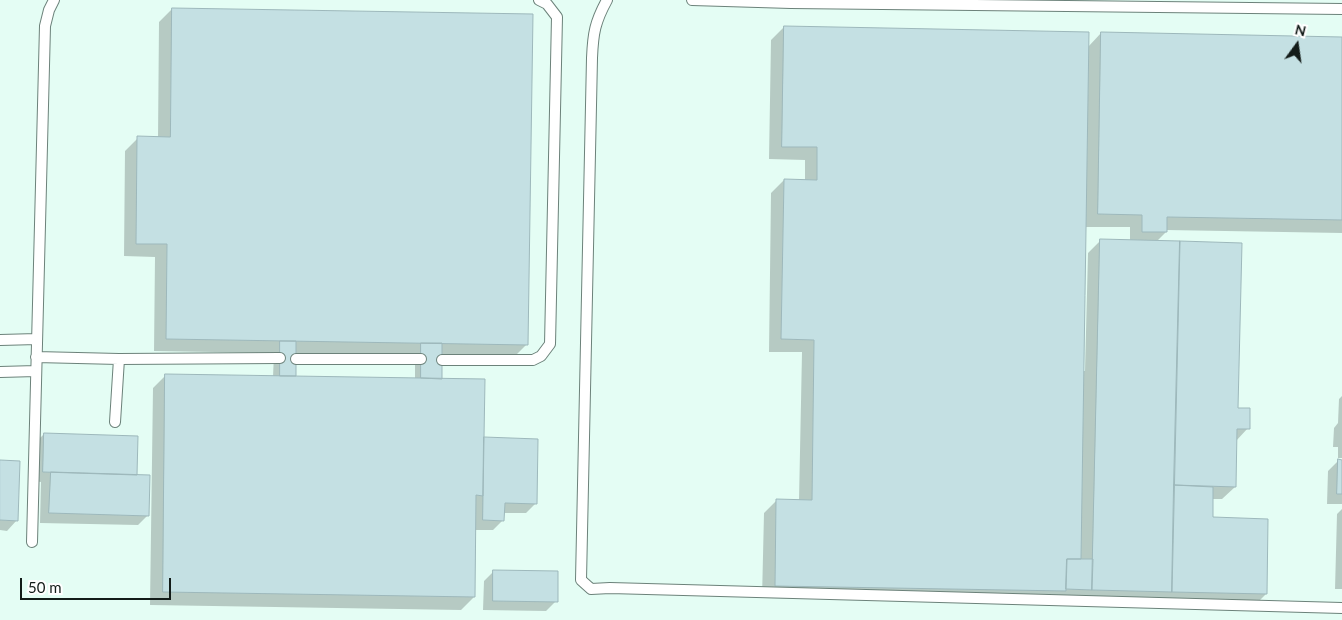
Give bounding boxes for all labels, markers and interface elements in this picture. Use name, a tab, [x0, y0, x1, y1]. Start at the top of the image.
north arrow	[1272, 20, 1322, 70]
text: N	[1293, 20, 1308, 40]
scale bar	[22, 568, 174, 600]
text: 50 m	[28, 578, 62, 596]

